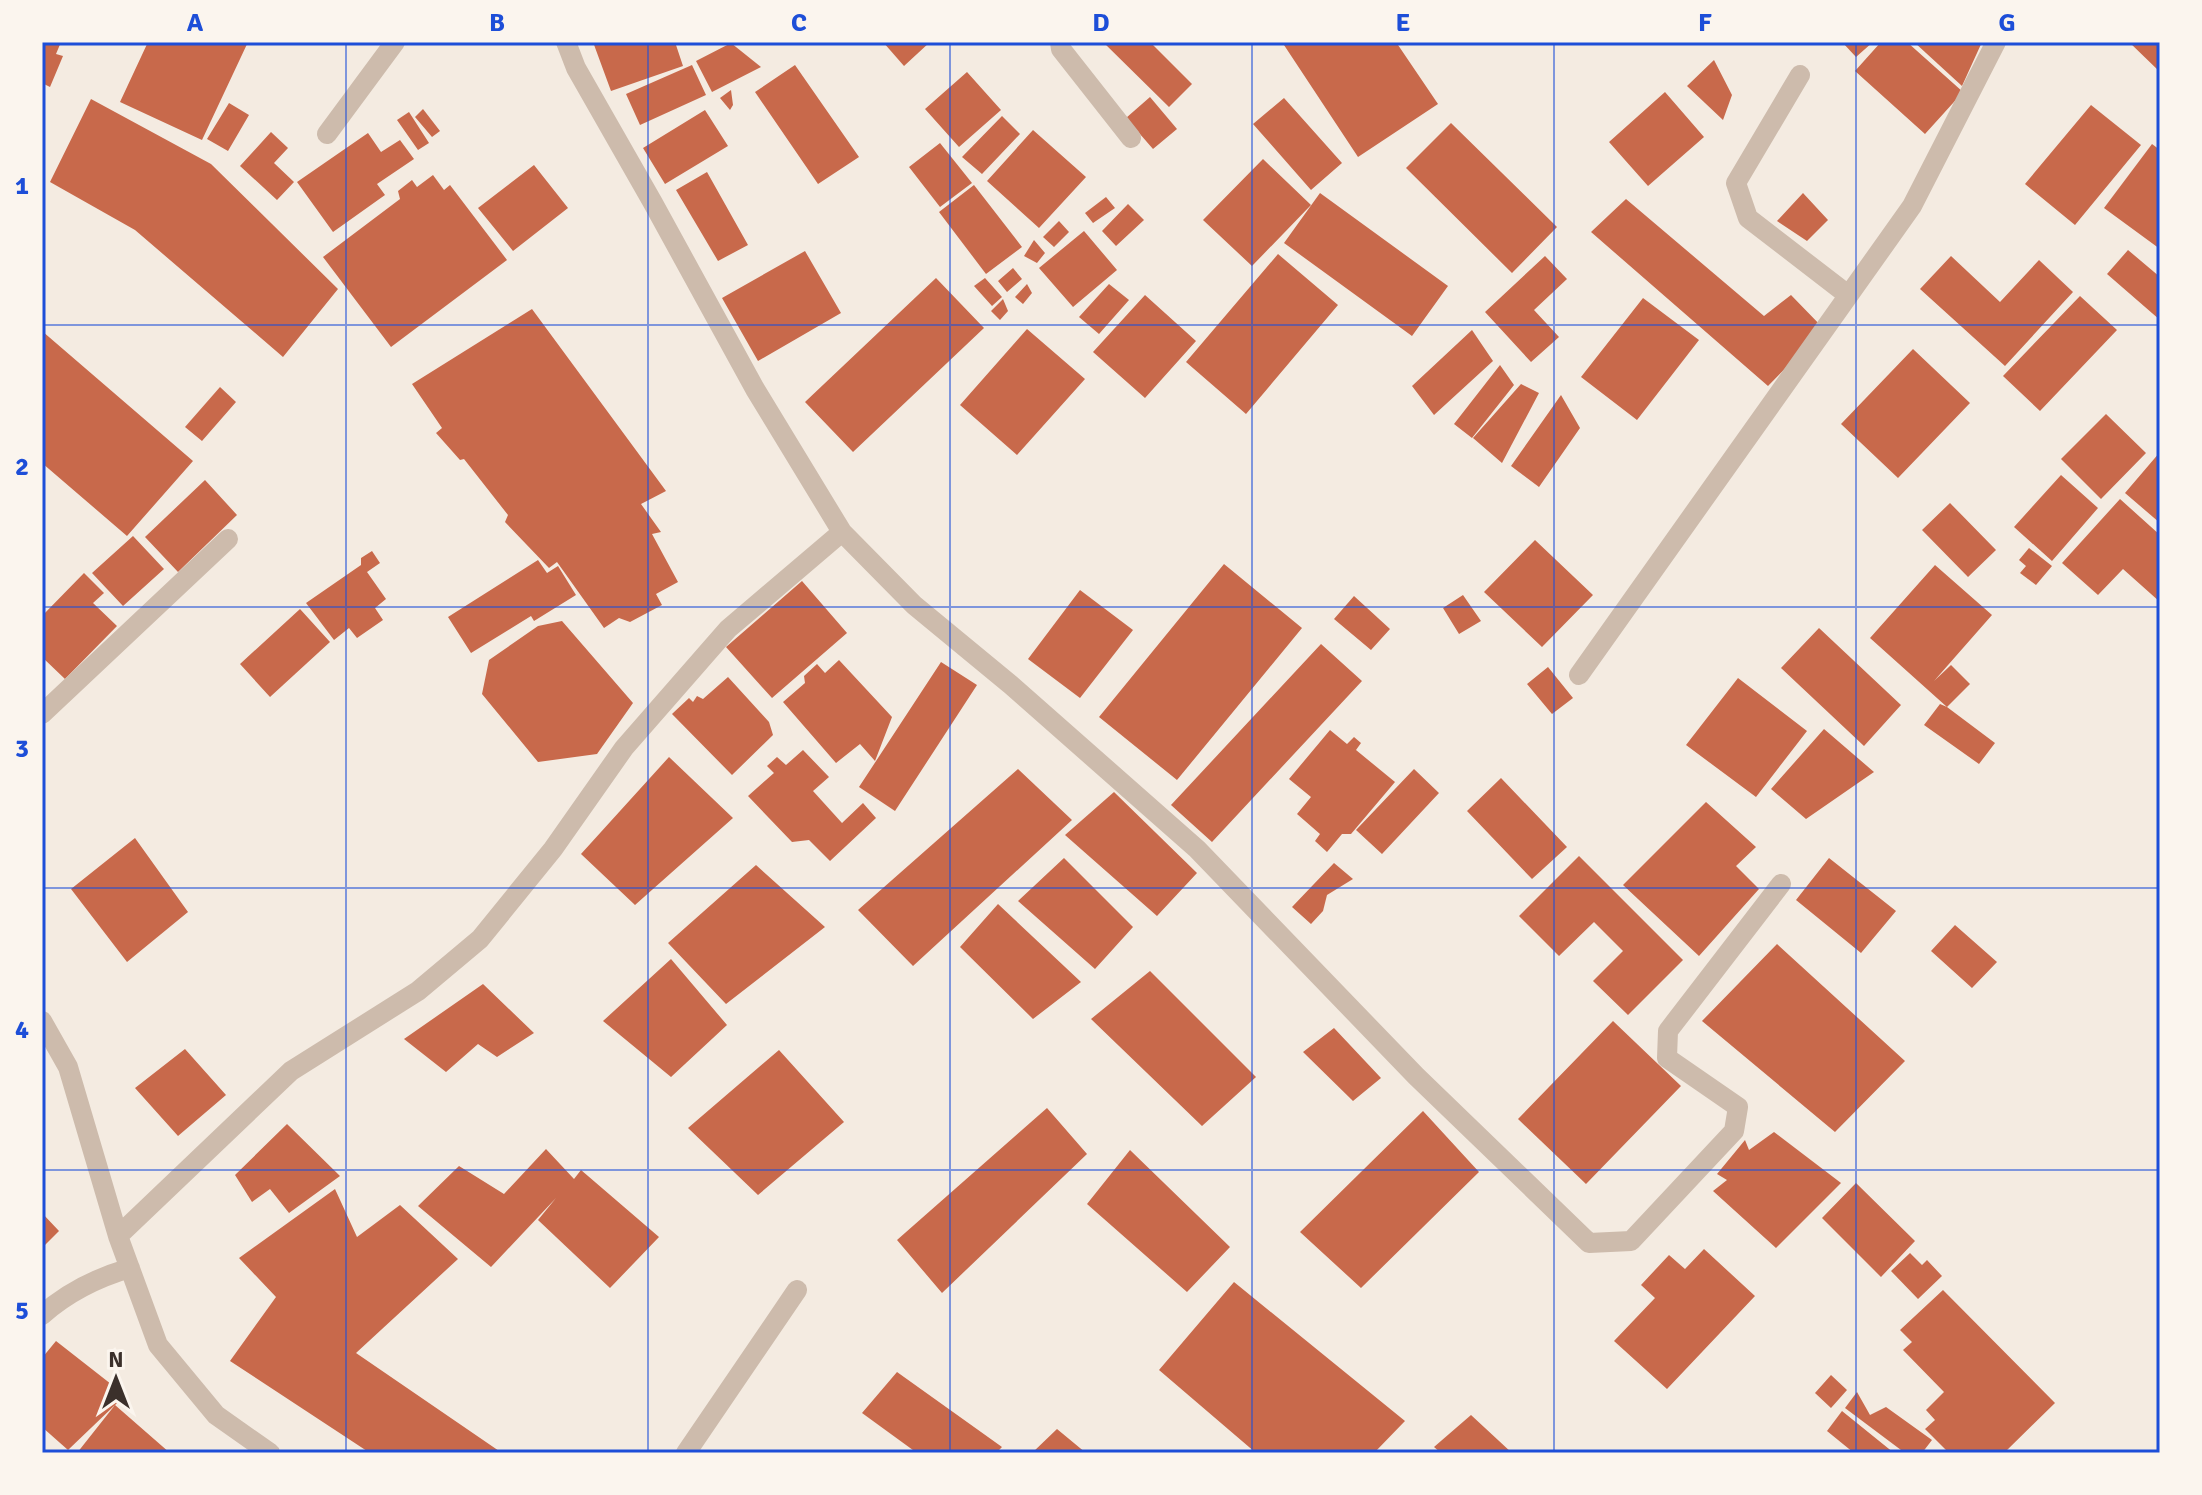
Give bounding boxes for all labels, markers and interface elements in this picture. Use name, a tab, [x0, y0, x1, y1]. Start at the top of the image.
text: A	[187, 7, 204, 39]
text: B	[489, 7, 505, 39]
text: C	[791, 7, 807, 39]
text: D	[1092, 7, 1110, 39]
text: E	[1396, 7, 1410, 39]
text: F	[1698, 7, 1712, 39]
text: G	[1998, 7, 2016, 39]
text: 1	[15, 170, 29, 202]
text: 2	[15, 451, 29, 483]
text: 3	[15, 733, 29, 765]
text: 4	[15, 1014, 29, 1046]
text: 5	[15, 1295, 29, 1327]
north arrow	[76, 1339, 156, 1419]
text: N	[108, 1346, 124, 1373]

